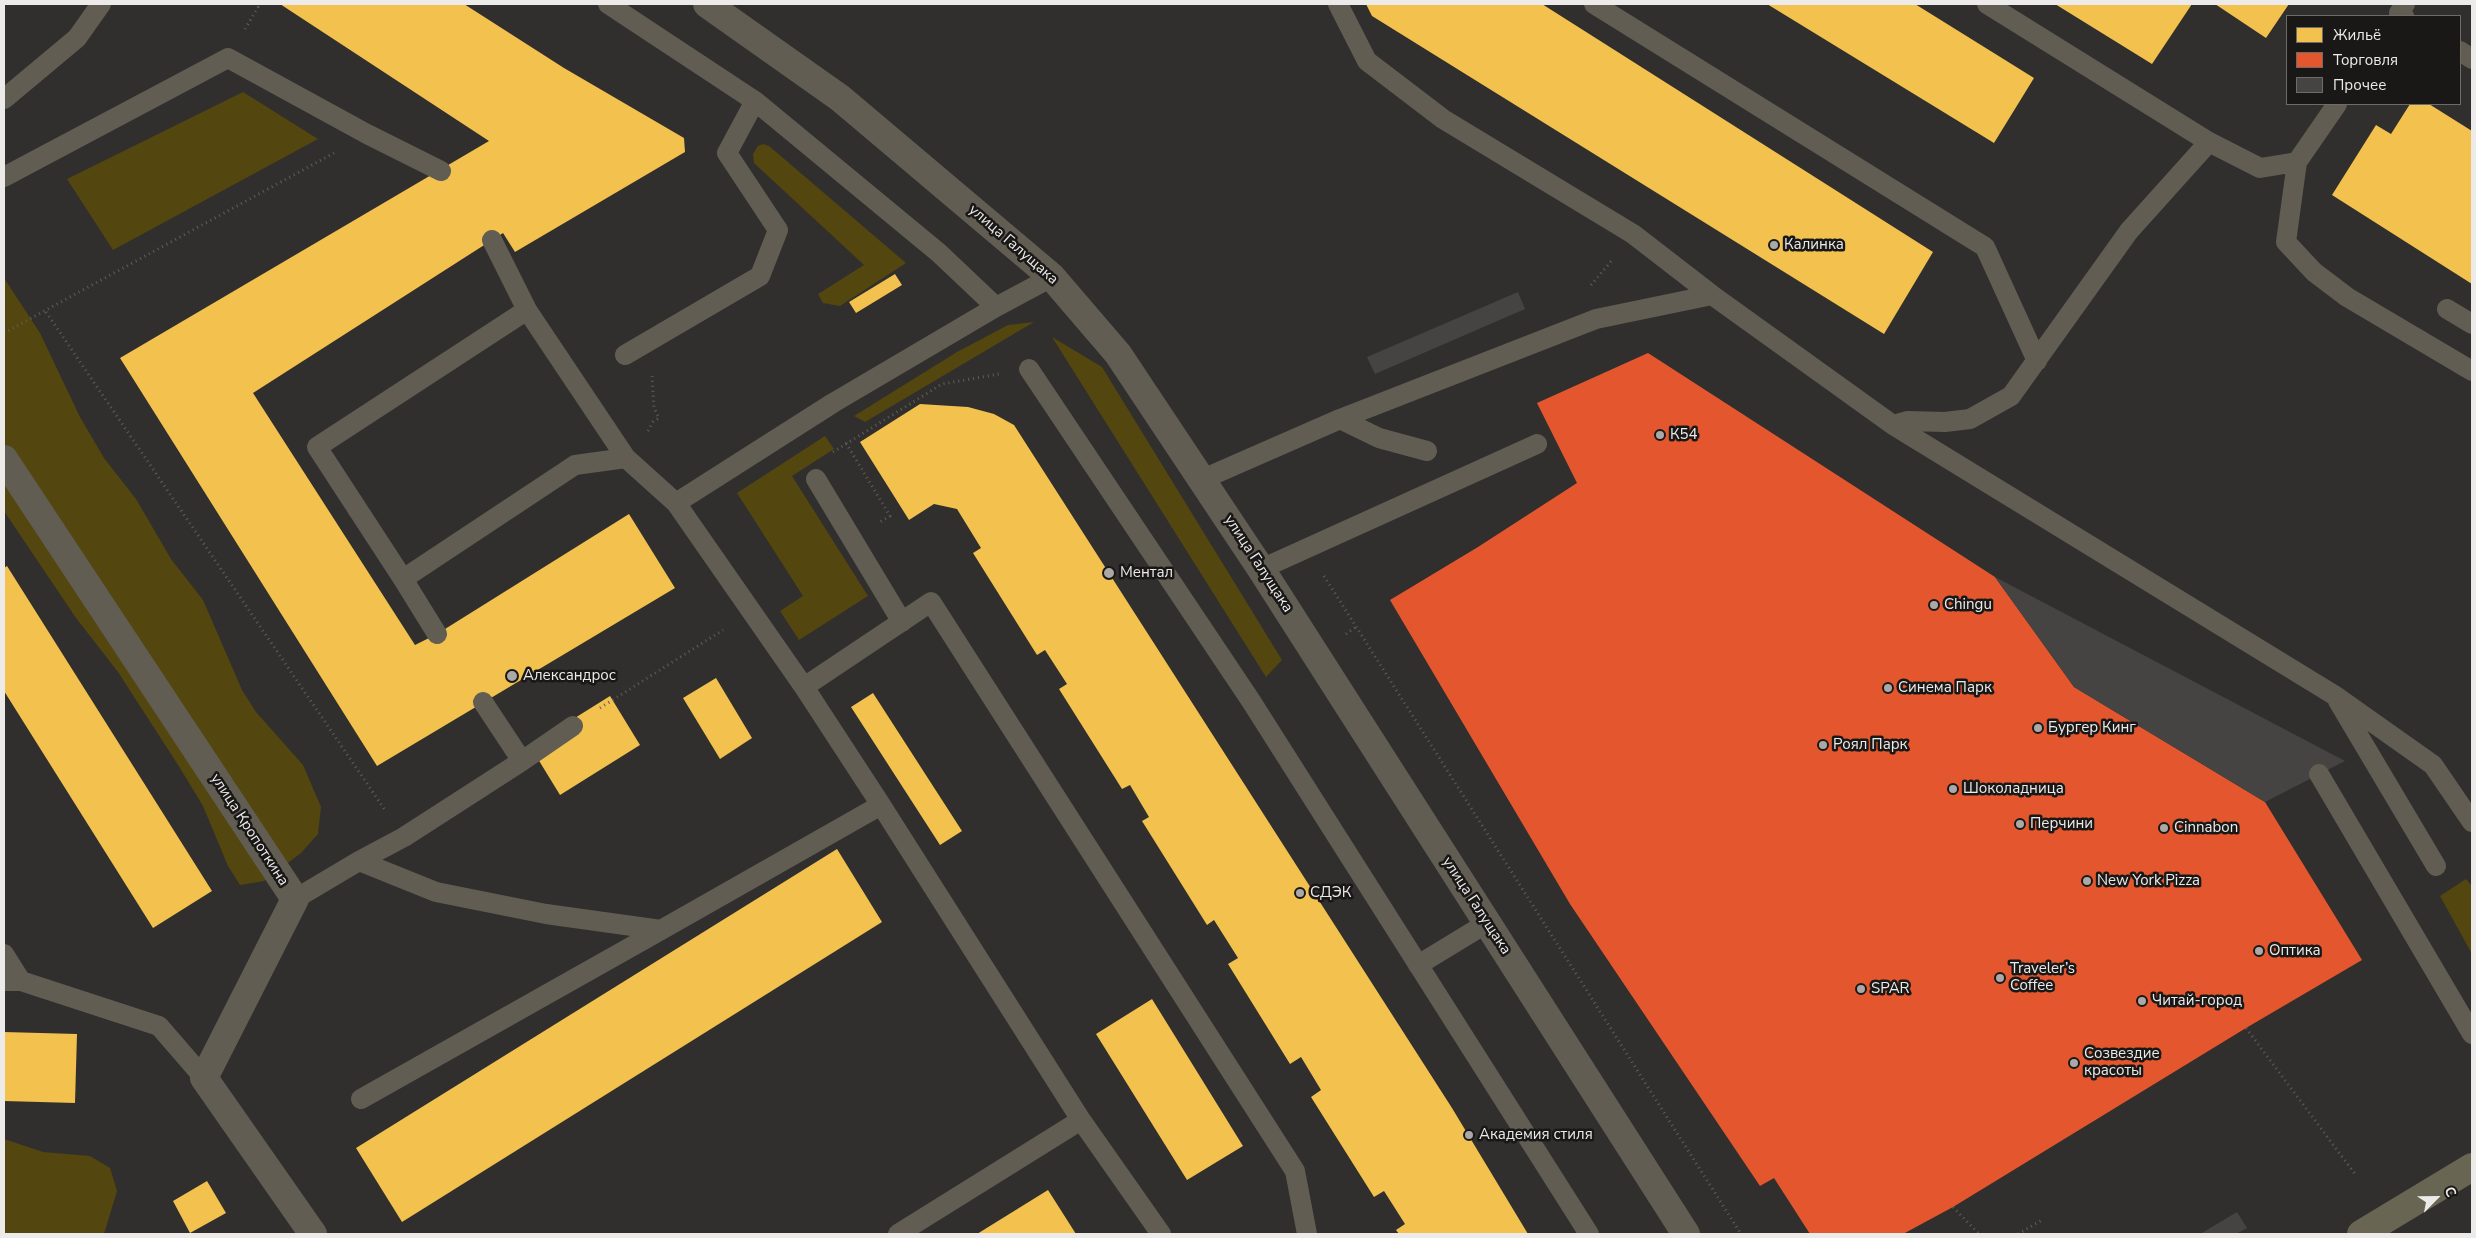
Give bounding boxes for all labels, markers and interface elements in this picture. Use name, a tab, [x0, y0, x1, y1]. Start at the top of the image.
legend	[2286, 15, 2461, 105]
text: Жильё	[2333, 25, 2381, 45]
text: Торговля	[2333, 50, 2398, 70]
text: Прочее	[2333, 75, 2386, 95]
street label: улица Галущака	[965, 201, 1061, 289]
place label: Калинка	[1784, 236, 1844, 254]
marker: Калинка	[1768, 239, 1780, 251]
place label: К54	[1670, 426, 1698, 444]
marker: К54	[1654, 429, 1666, 441]
street label: улица Галущака	[1220, 512, 1296, 616]
place label: Ментал	[1120, 564, 1173, 582]
marker: Ментал	[1102, 566, 1116, 580]
place label: Chingu	[1944, 596, 1992, 614]
marker: Chingu	[1928, 599, 1940, 611]
place label: Александрос	[523, 667, 616, 685]
marker: Александрос	[505, 669, 519, 683]
place label: Синема Парк	[1898, 679, 1992, 697]
marker: Синема Парк	[1882, 682, 1894, 694]
place label: Бургер Кинг	[2048, 719, 2136, 737]
marker: Бургер Кинг	[2032, 722, 2044, 734]
place label: Роял Парк	[1833, 736, 1907, 754]
marker: Роял Парк	[1817, 739, 1829, 751]
street label: улица Кропоткина	[206, 771, 292, 889]
place label: Шоколадница	[1963, 780, 2064, 798]
marker: Шоколадница	[1947, 783, 1959, 795]
place label: Перчини	[2030, 815, 2093, 833]
marker: Перчини	[2014, 818, 2026, 830]
place label: Cinnabon	[2174, 819, 2238, 837]
marker: Cinnabon	[2158, 822, 2170, 834]
street label: улица Галущака	[1438, 854, 1514, 958]
place label: New York Pizza	[2097, 872, 2200, 890]
marker: New York Pizza	[2081, 875, 2093, 887]
place label: СДЭК	[1310, 884, 1351, 902]
marker: СДЭК	[1294, 887, 1306, 899]
place label: Оптика	[2269, 942, 2321, 960]
marker: Оптика	[2253, 945, 2265, 957]
place label: Traveler’s Coffee	[2010, 960, 2075, 995]
marker: Traveler’s Coffee	[1994, 972, 2006, 984]
place label: SPAR	[1871, 980, 1910, 998]
marker: SPAR	[1855, 983, 1867, 995]
place label: Читай-город	[2152, 992, 2242, 1010]
marker: Читай-город	[2136, 995, 2148, 1007]
place label: Созвездие красоты	[2084, 1045, 2160, 1080]
marker: Созвездие красоты	[2068, 1057, 2080, 1069]
place label: Академия стиля	[1479, 1126, 1593, 1144]
marker: Академия стиля	[1463, 1129, 1475, 1141]
north arrow	[2411, 1173, 2461, 1223]
text: С	[2440, 1184, 2461, 1200]

